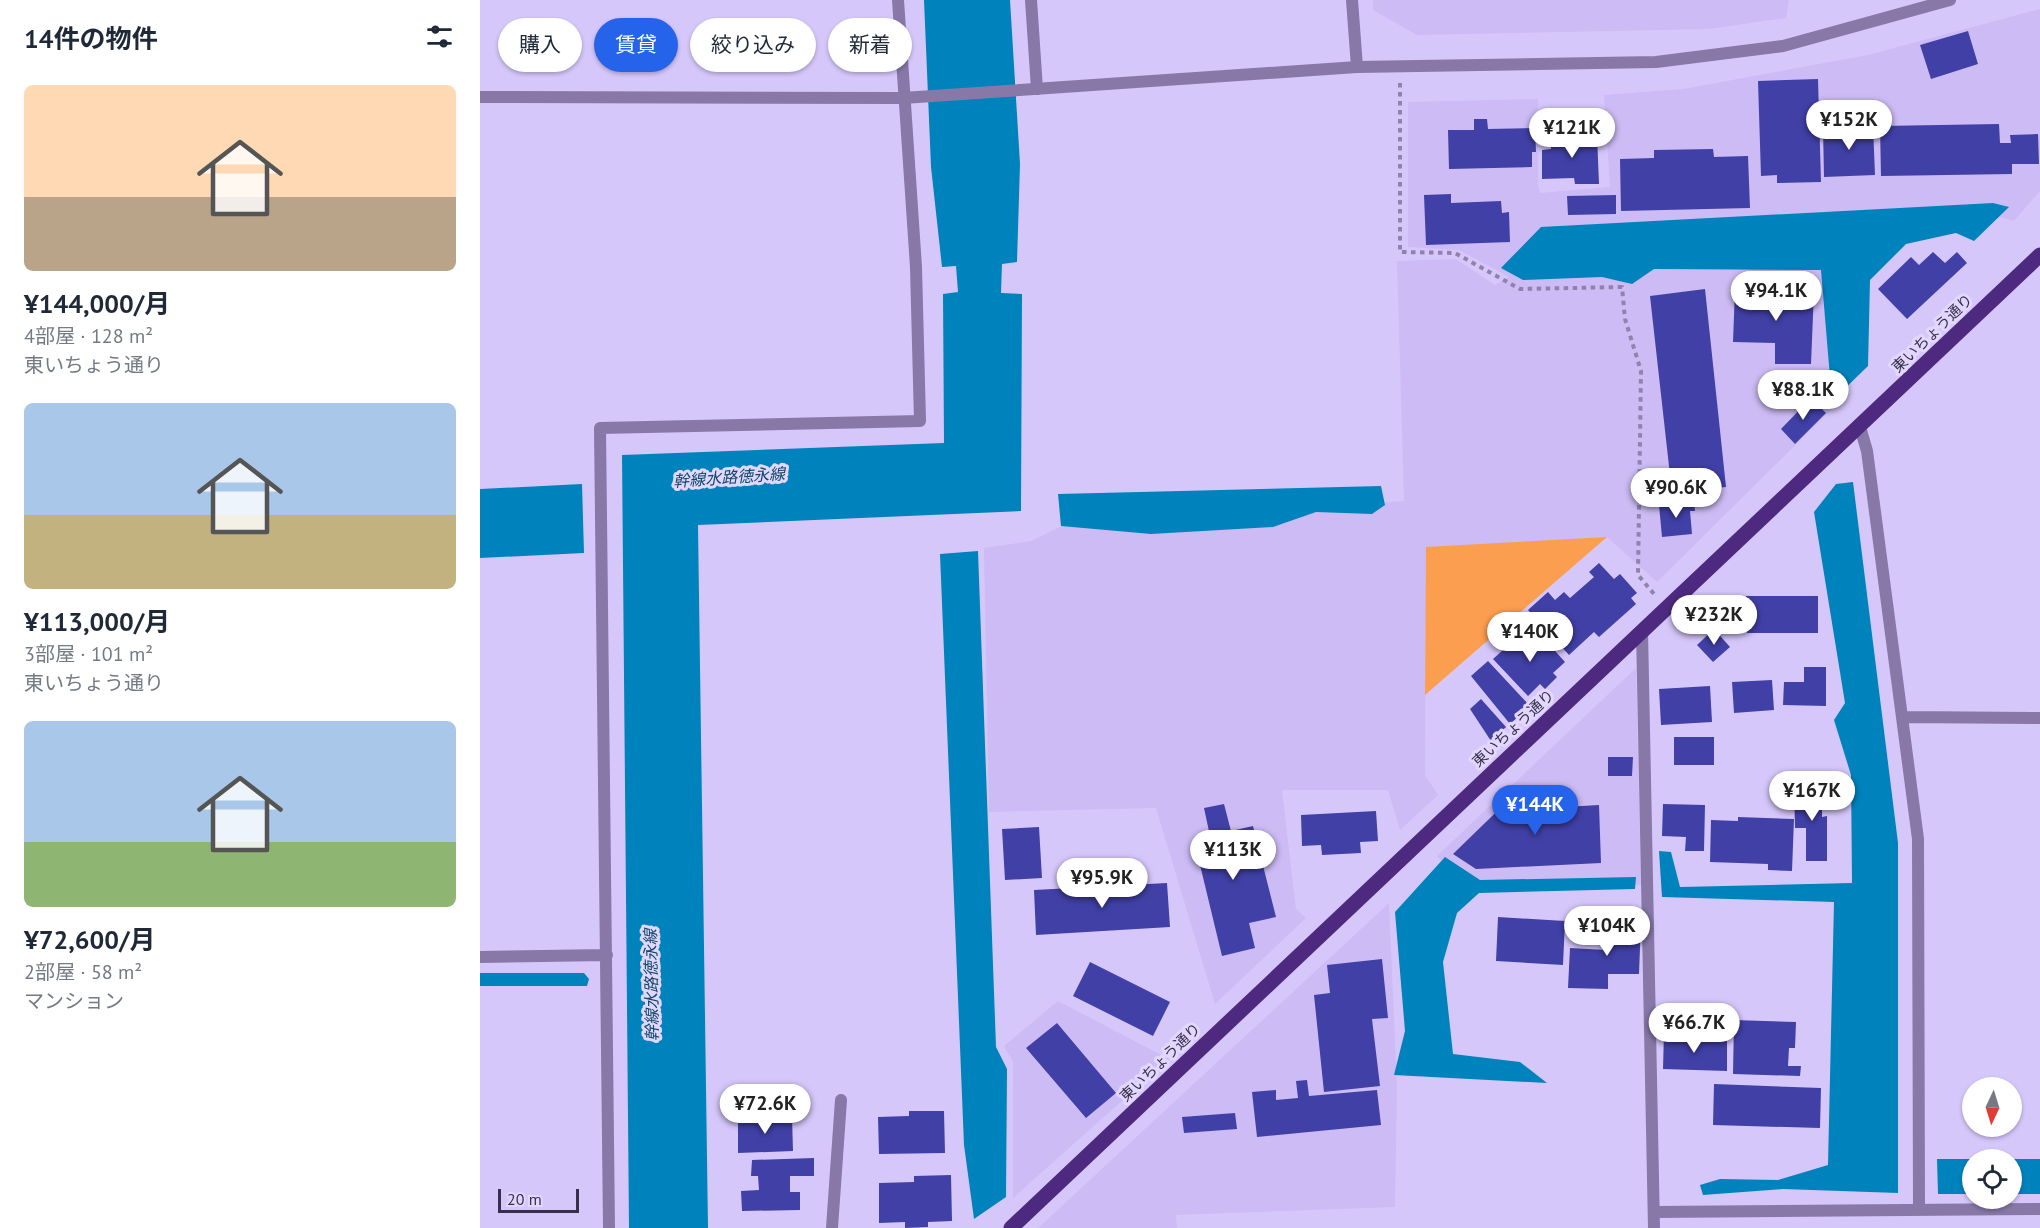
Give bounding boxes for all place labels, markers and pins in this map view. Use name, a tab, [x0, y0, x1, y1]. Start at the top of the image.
pin: ¥152K	[1807, 100, 1891, 151]
pin: ¥121K	[1530, 108, 1614, 159]
pin: ¥94.1K	[1727, 271, 1825, 322]
pin: ¥88.1K	[1754, 370, 1852, 421]
pin: ¥90.6K	[1627, 468, 1725, 519]
pin: ¥232K	[1672, 595, 1756, 646]
pin: ¥140K	[1488, 612, 1572, 663]
pin: ¥167K	[1770, 771, 1854, 822]
pin: ¥144K	[1493, 785, 1577, 836]
pin: ¥113K	[1191, 830, 1275, 881]
pin: ¥95.9K	[1053, 858, 1151, 909]
pin: ¥104K	[1565, 906, 1649, 957]
pin: ¥66.7K	[1645, 1003, 1743, 1054]
pin: ¥72.6K	[716, 1084, 814, 1135]

